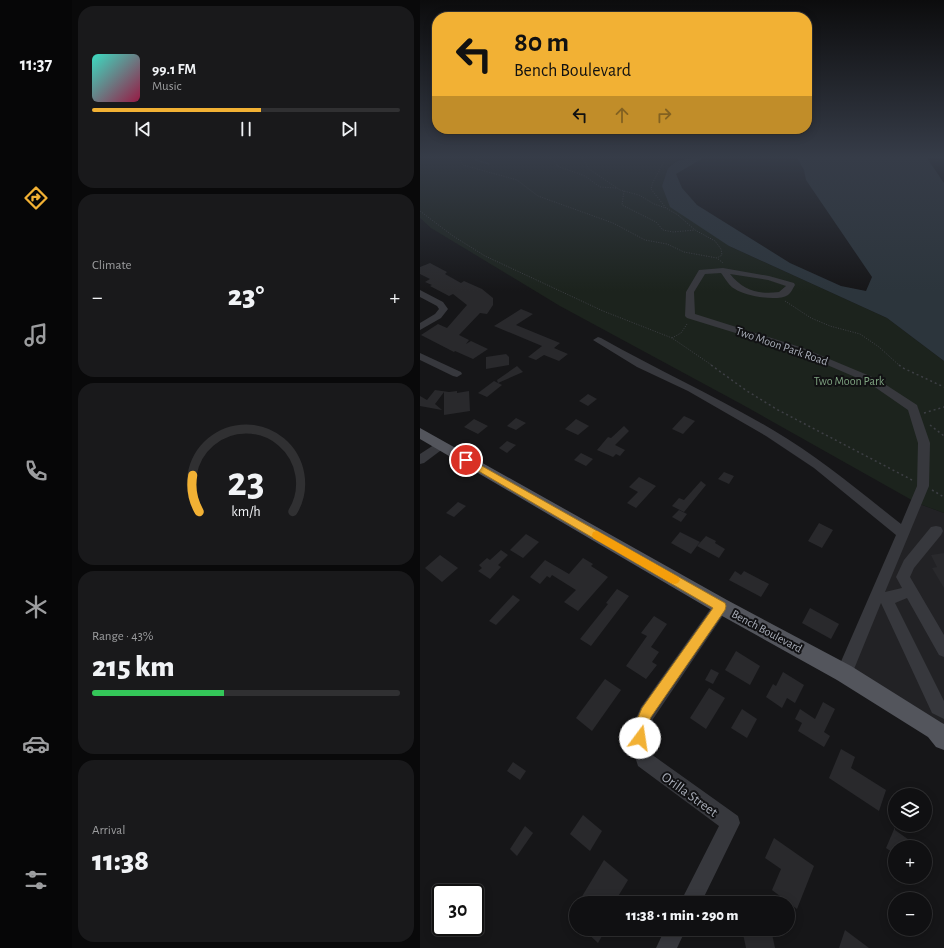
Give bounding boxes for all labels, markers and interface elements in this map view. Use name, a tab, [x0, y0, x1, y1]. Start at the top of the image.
icon: left	[448, 28, 500, 80]
text: 80 m	[514, 29, 569, 57]
text: 11:37	[20, 56, 52, 74]
text: 99.1 FM	[152, 62, 196, 77]
text: Bench Boulevard	[514, 62, 631, 80]
text: Music	[152, 80, 182, 93]
icon: left	[569, 104, 591, 126]
icon: ahead	[611, 104, 633, 126]
icon: right	[653, 104, 675, 126]
icon: previous	[132, 118, 154, 140]
icon: pause	[235, 118, 257, 140]
icon: next	[338, 118, 360, 140]
icon: directions	[22, 184, 50, 212]
text: Climate	[92, 259, 131, 272]
text: 23°	[228, 281, 264, 311]
text: −	[92, 286, 103, 308]
text: +	[389, 286, 400, 308]
icon: music	[22, 321, 50, 349]
street label: Two Moon Park Road	[734, 325, 830, 367]
park label: Two Moon Park	[814, 375, 885, 387]
pin	[449, 443, 483, 477]
icon: arrive	[455, 449, 477, 471]
icon: phone	[22, 457, 50, 485]
text: 23	[227, 462, 265, 503]
text: km/h	[231, 505, 261, 519]
icon: climate	[22, 593, 50, 621]
street label: Bench Boulevard	[730, 607, 804, 655]
text: Range · 43%	[92, 630, 153, 643]
text: 215 km	[92, 652, 175, 682]
position arrow	[619, 717, 661, 759]
icon: car	[22, 730, 50, 758]
street label: Orilla Street	[659, 770, 720, 820]
map controls	[888, 788, 932, 936]
button: layers	[888, 788, 932, 832]
text: Arrival	[92, 824, 125, 837]
button: +	[888, 840, 932, 884]
text: 11:38	[92, 846, 149, 876]
icon: filters	[22, 866, 50, 894]
speed limit sign: 30	[432, 884, 484, 936]
button: −	[888, 892, 932, 936]
text: 11:38 · 1 min · 290 m	[626, 908, 738, 923]

